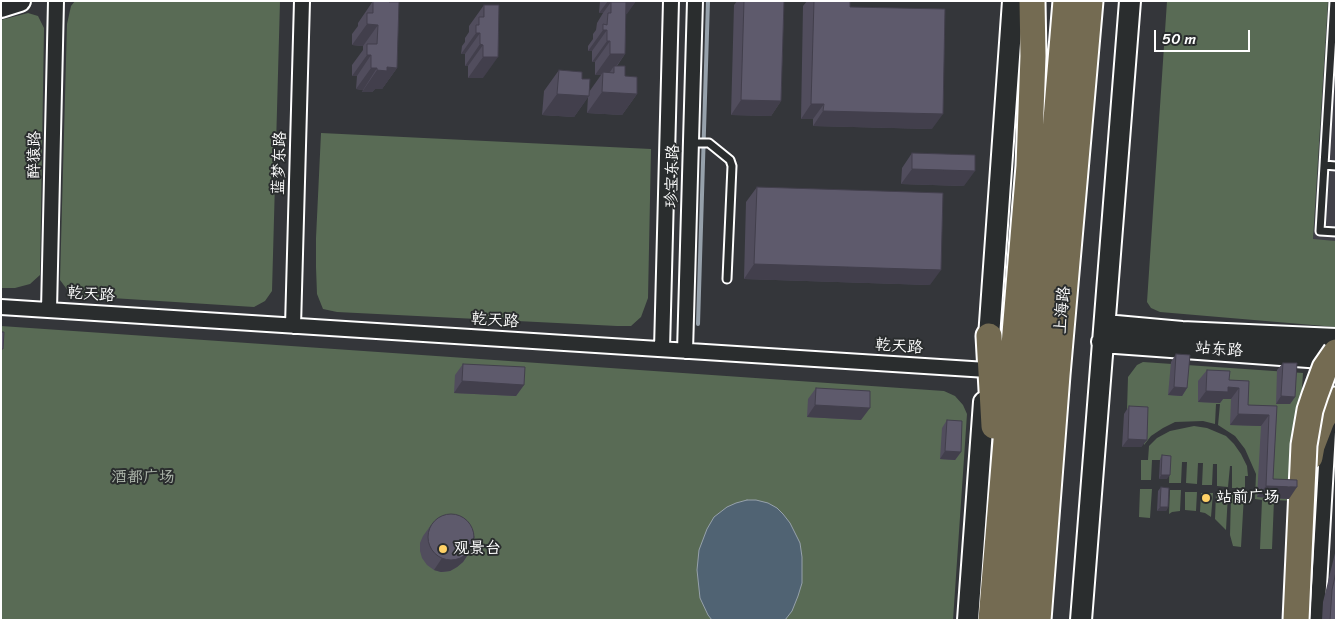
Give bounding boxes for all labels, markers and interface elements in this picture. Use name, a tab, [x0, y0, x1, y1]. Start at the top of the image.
scale bar	[1157, 20, 1253, 52]
text: 50 m	[1162, 26, 1196, 52]
street label: 醉猿路	[25, 131, 45, 179]
street label: 蓝梦东路	[269, 131, 291, 195]
street label: 珍宝东路	[662, 144, 684, 208]
street label: 乾天路	[66, 284, 116, 306]
street label: 上海路	[1051, 285, 1075, 335]
street label: 乾天路	[470, 310, 520, 332]
street label: 乾天路	[874, 336, 924, 358]
street label: 站东路	[1194, 339, 1244, 361]
park label: 酒都广场	[111, 468, 175, 488]
place label: 站前广场	[1216, 488, 1280, 508]
marker: 站前广场	[1200, 492, 1212, 504]
place label: 观景台	[453, 539, 501, 559]
marker: 观景台	[437, 543, 449, 555]

